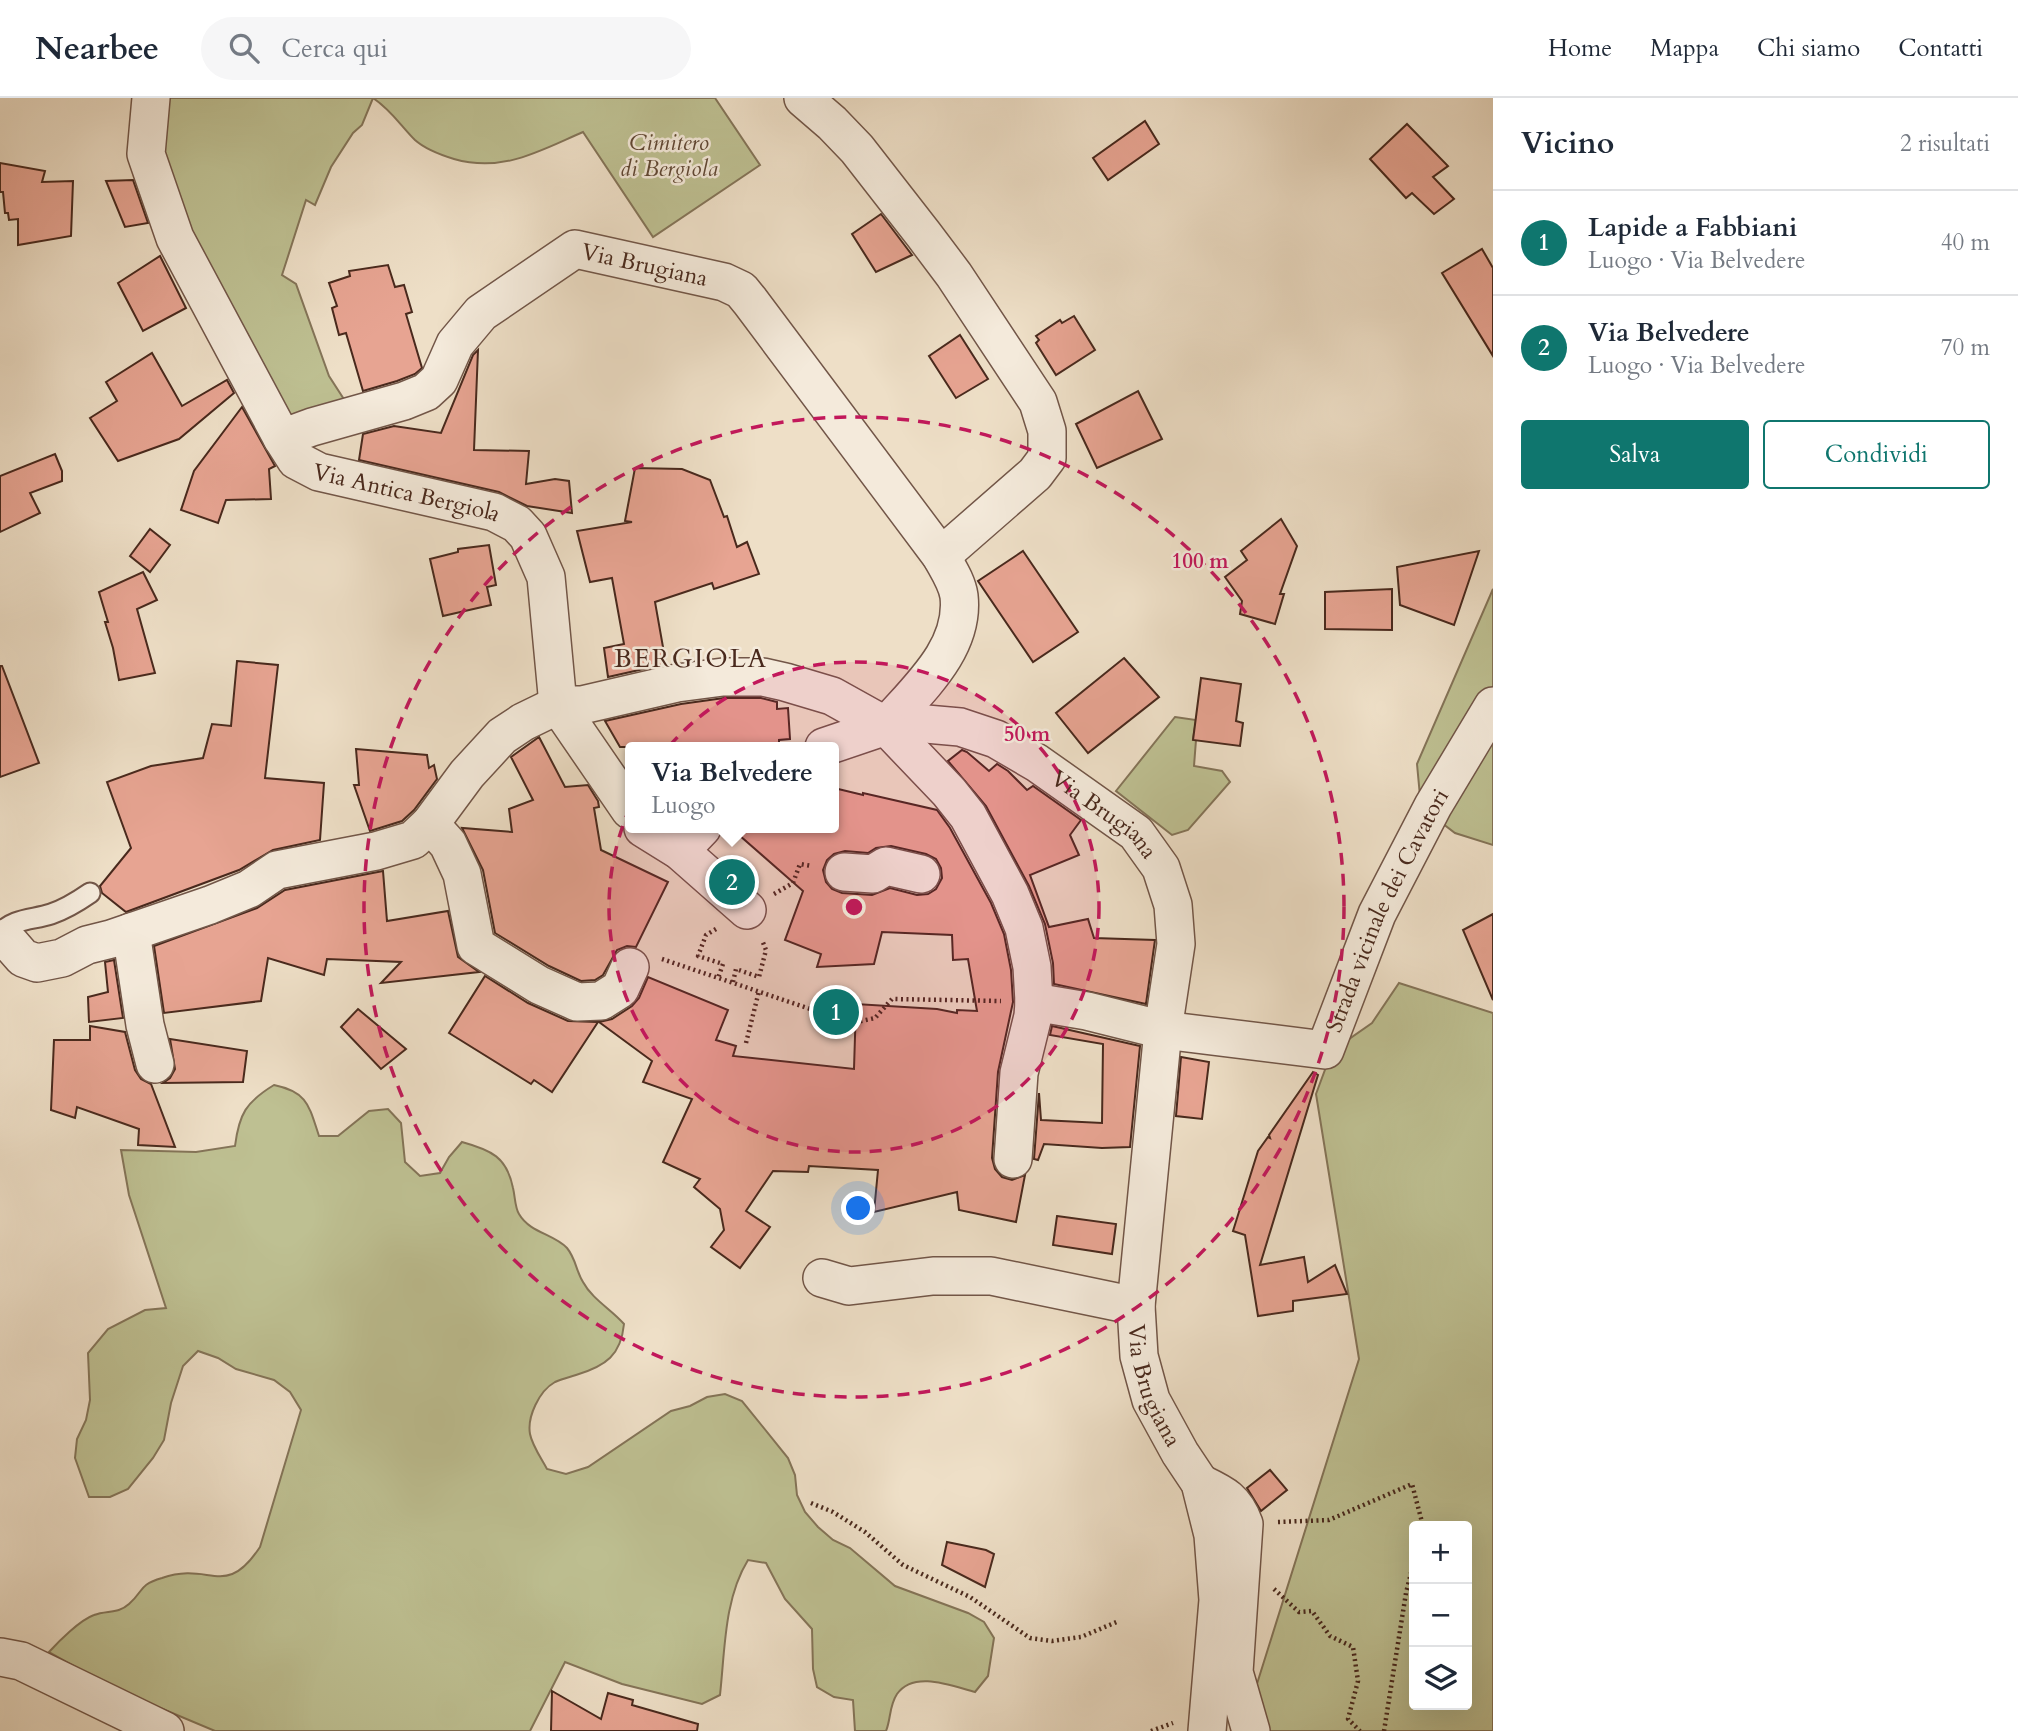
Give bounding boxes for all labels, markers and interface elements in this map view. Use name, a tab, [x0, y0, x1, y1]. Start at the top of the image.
search box	[201, 17, 691, 80]
text: Nearbee	[35, 26, 159, 71]
icon: search	[225, 29, 263, 67]
text: Cerca qui	[281, 31, 388, 66]
text: Home	[1548, 32, 1612, 65]
text: Mappa	[1650, 32, 1719, 65]
text: Chi siamo	[1757, 32, 1860, 65]
text: Contatti	[1898, 32, 1983, 65]
text: Vicino	[1521, 123, 1614, 164]
park label: Cimitero di Bergiola	[620, 127, 718, 184]
text: 2 risultati	[1900, 128, 1990, 159]
text: Lapide a Fabbiani	[1588, 210, 1797, 245]
text: 1	[1538, 227, 1550, 258]
text: 40 m	[1941, 227, 1990, 258]
street label: Via Brugiana	[579, 235, 711, 293]
text: Luogo · Via Belvedere	[1588, 245, 1806, 276]
text: Via Belvedere	[1588, 315, 1750, 350]
text: 2	[1538, 332, 1550, 363]
text: 70 m	[1941, 332, 1990, 363]
text: Luogo · Via Belvedere	[1588, 350, 1806, 381]
button: Salva	[1521, 420, 1749, 489]
button: Condividi	[1763, 420, 1990, 489]
street label: Via Antica Bergiola	[310, 456, 507, 529]
text: 100 m	[1171, 547, 1229, 576]
district label: BERGIOLA	[614, 641, 768, 676]
text: 50 m	[1004, 720, 1051, 749]
popup	[625, 742, 839, 833]
text: Via Belvedere	[651, 755, 813, 790]
street label: Via Brugiana	[1045, 762, 1165, 865]
street label: Strada vicinale dei Cavatori	[1318, 783, 1456, 1037]
text: Luogo	[651, 790, 716, 821]
pin: 2	[709, 856, 755, 908]
centre of rings	[842, 895, 866, 919]
pin: 1	[813, 986, 859, 1038]
your location	[841, 1191, 875, 1225]
street label: Via Brugiana	[1122, 1323, 1189, 1452]
map controls	[1409, 1521, 1472, 1710]
button: +	[1409, 1521, 1472, 1584]
button: −	[1409, 1584, 1472, 1647]
button: layers	[1409, 1647, 1472, 1710]

